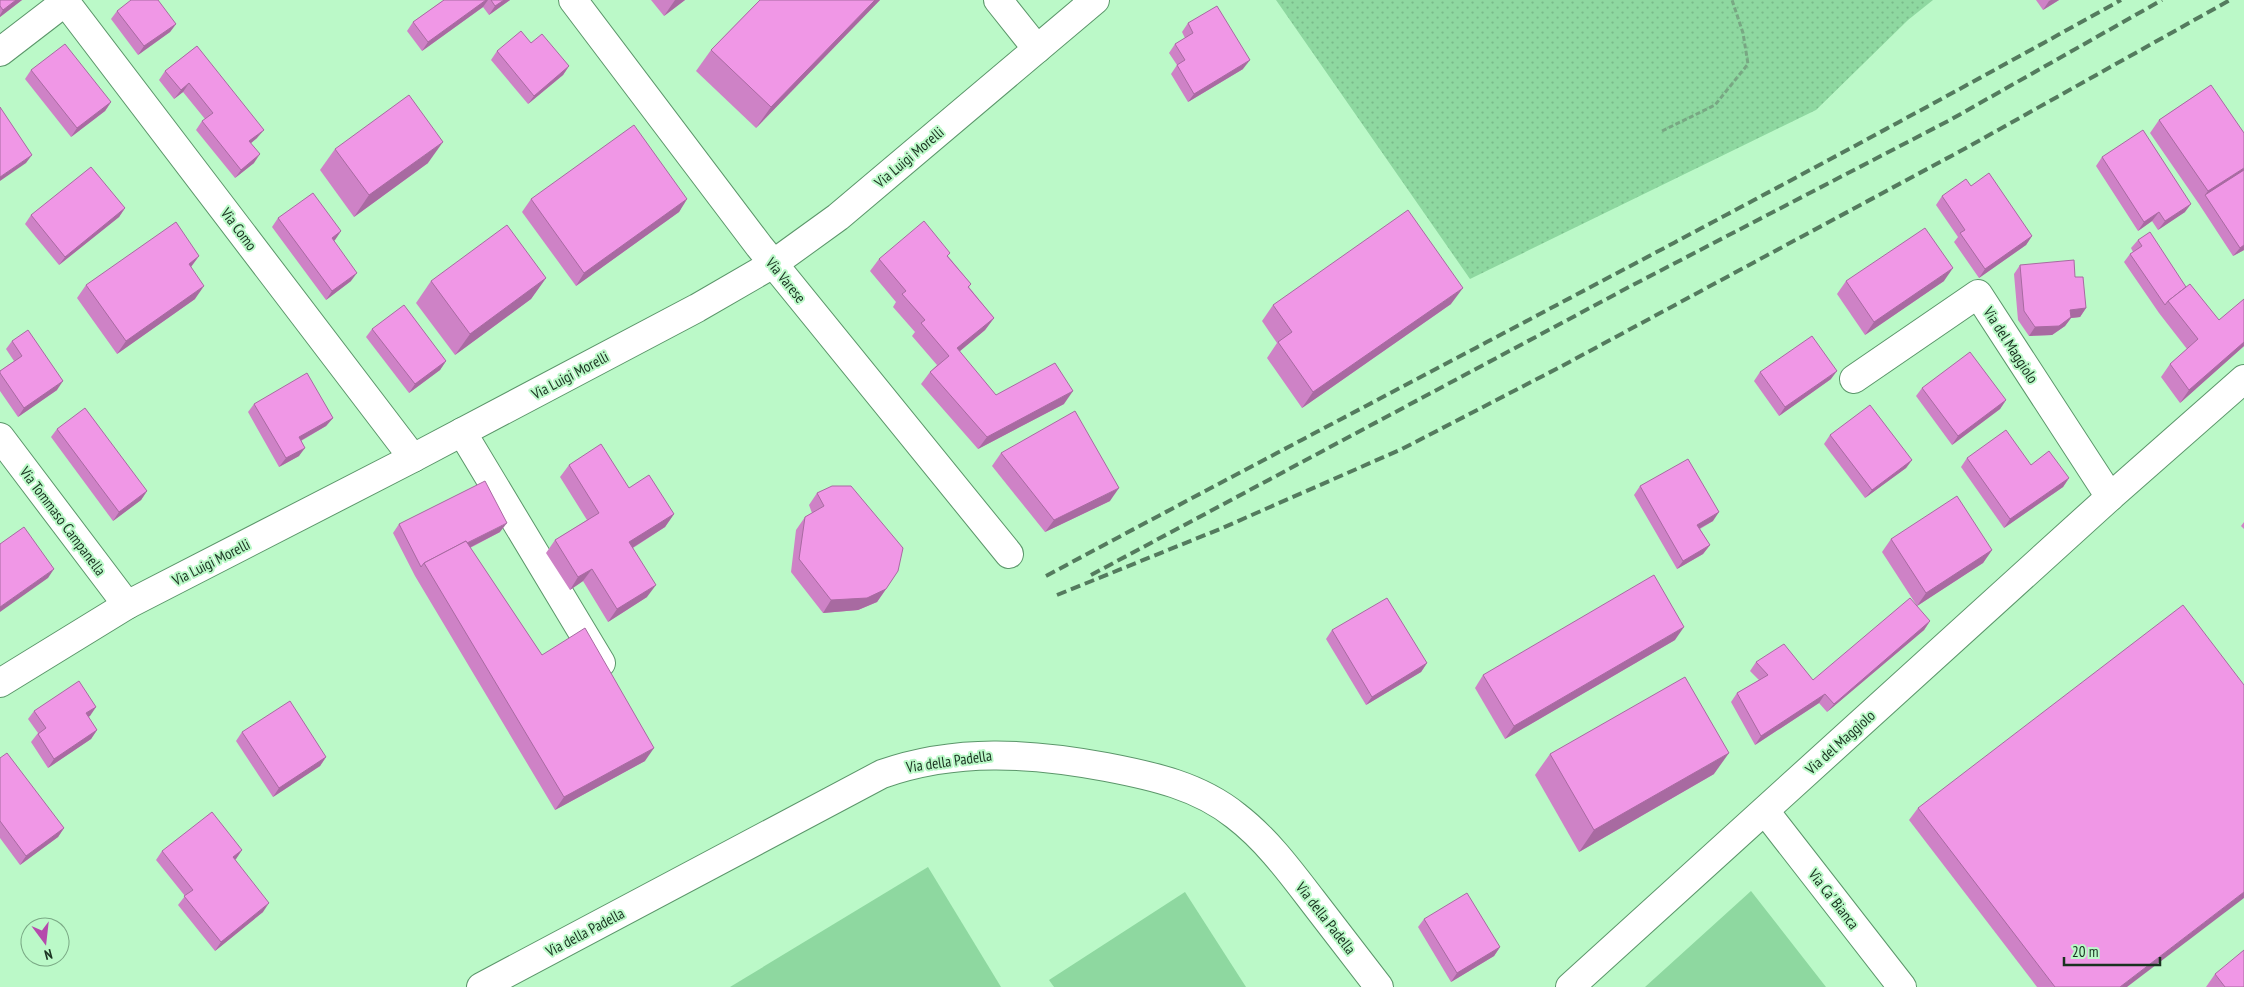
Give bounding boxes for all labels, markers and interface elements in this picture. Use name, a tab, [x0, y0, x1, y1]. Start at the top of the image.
street label: Via Luigi Morelli	[870, 123, 948, 192]
street label: Via Como	[216, 203, 261, 254]
street label: Via Varese	[761, 253, 810, 307]
street label: Via del Maggiolo	[1979, 303, 2043, 387]
street label: Via Luigi Morelli	[527, 347, 612, 404]
street label: Via Tommaso Campanella	[15, 462, 110, 579]
street label: Via Luigi Morelli	[168, 534, 253, 590]
street label: Via del Maggiolo	[1801, 706, 1879, 779]
street label: Via della Padella	[904, 746, 993, 777]
street label: Via Ca' Bianca	[1804, 864, 1863, 933]
street label: Via della Padella	[1291, 877, 1360, 958]
street label: Via della Padella	[542, 903, 628, 961]
north arrow	[20, 917, 70, 967]
scale bar	[2064, 934, 2160, 966]
text: 20 m	[2072, 942, 2098, 961]
text: N	[42, 945, 54, 964]

